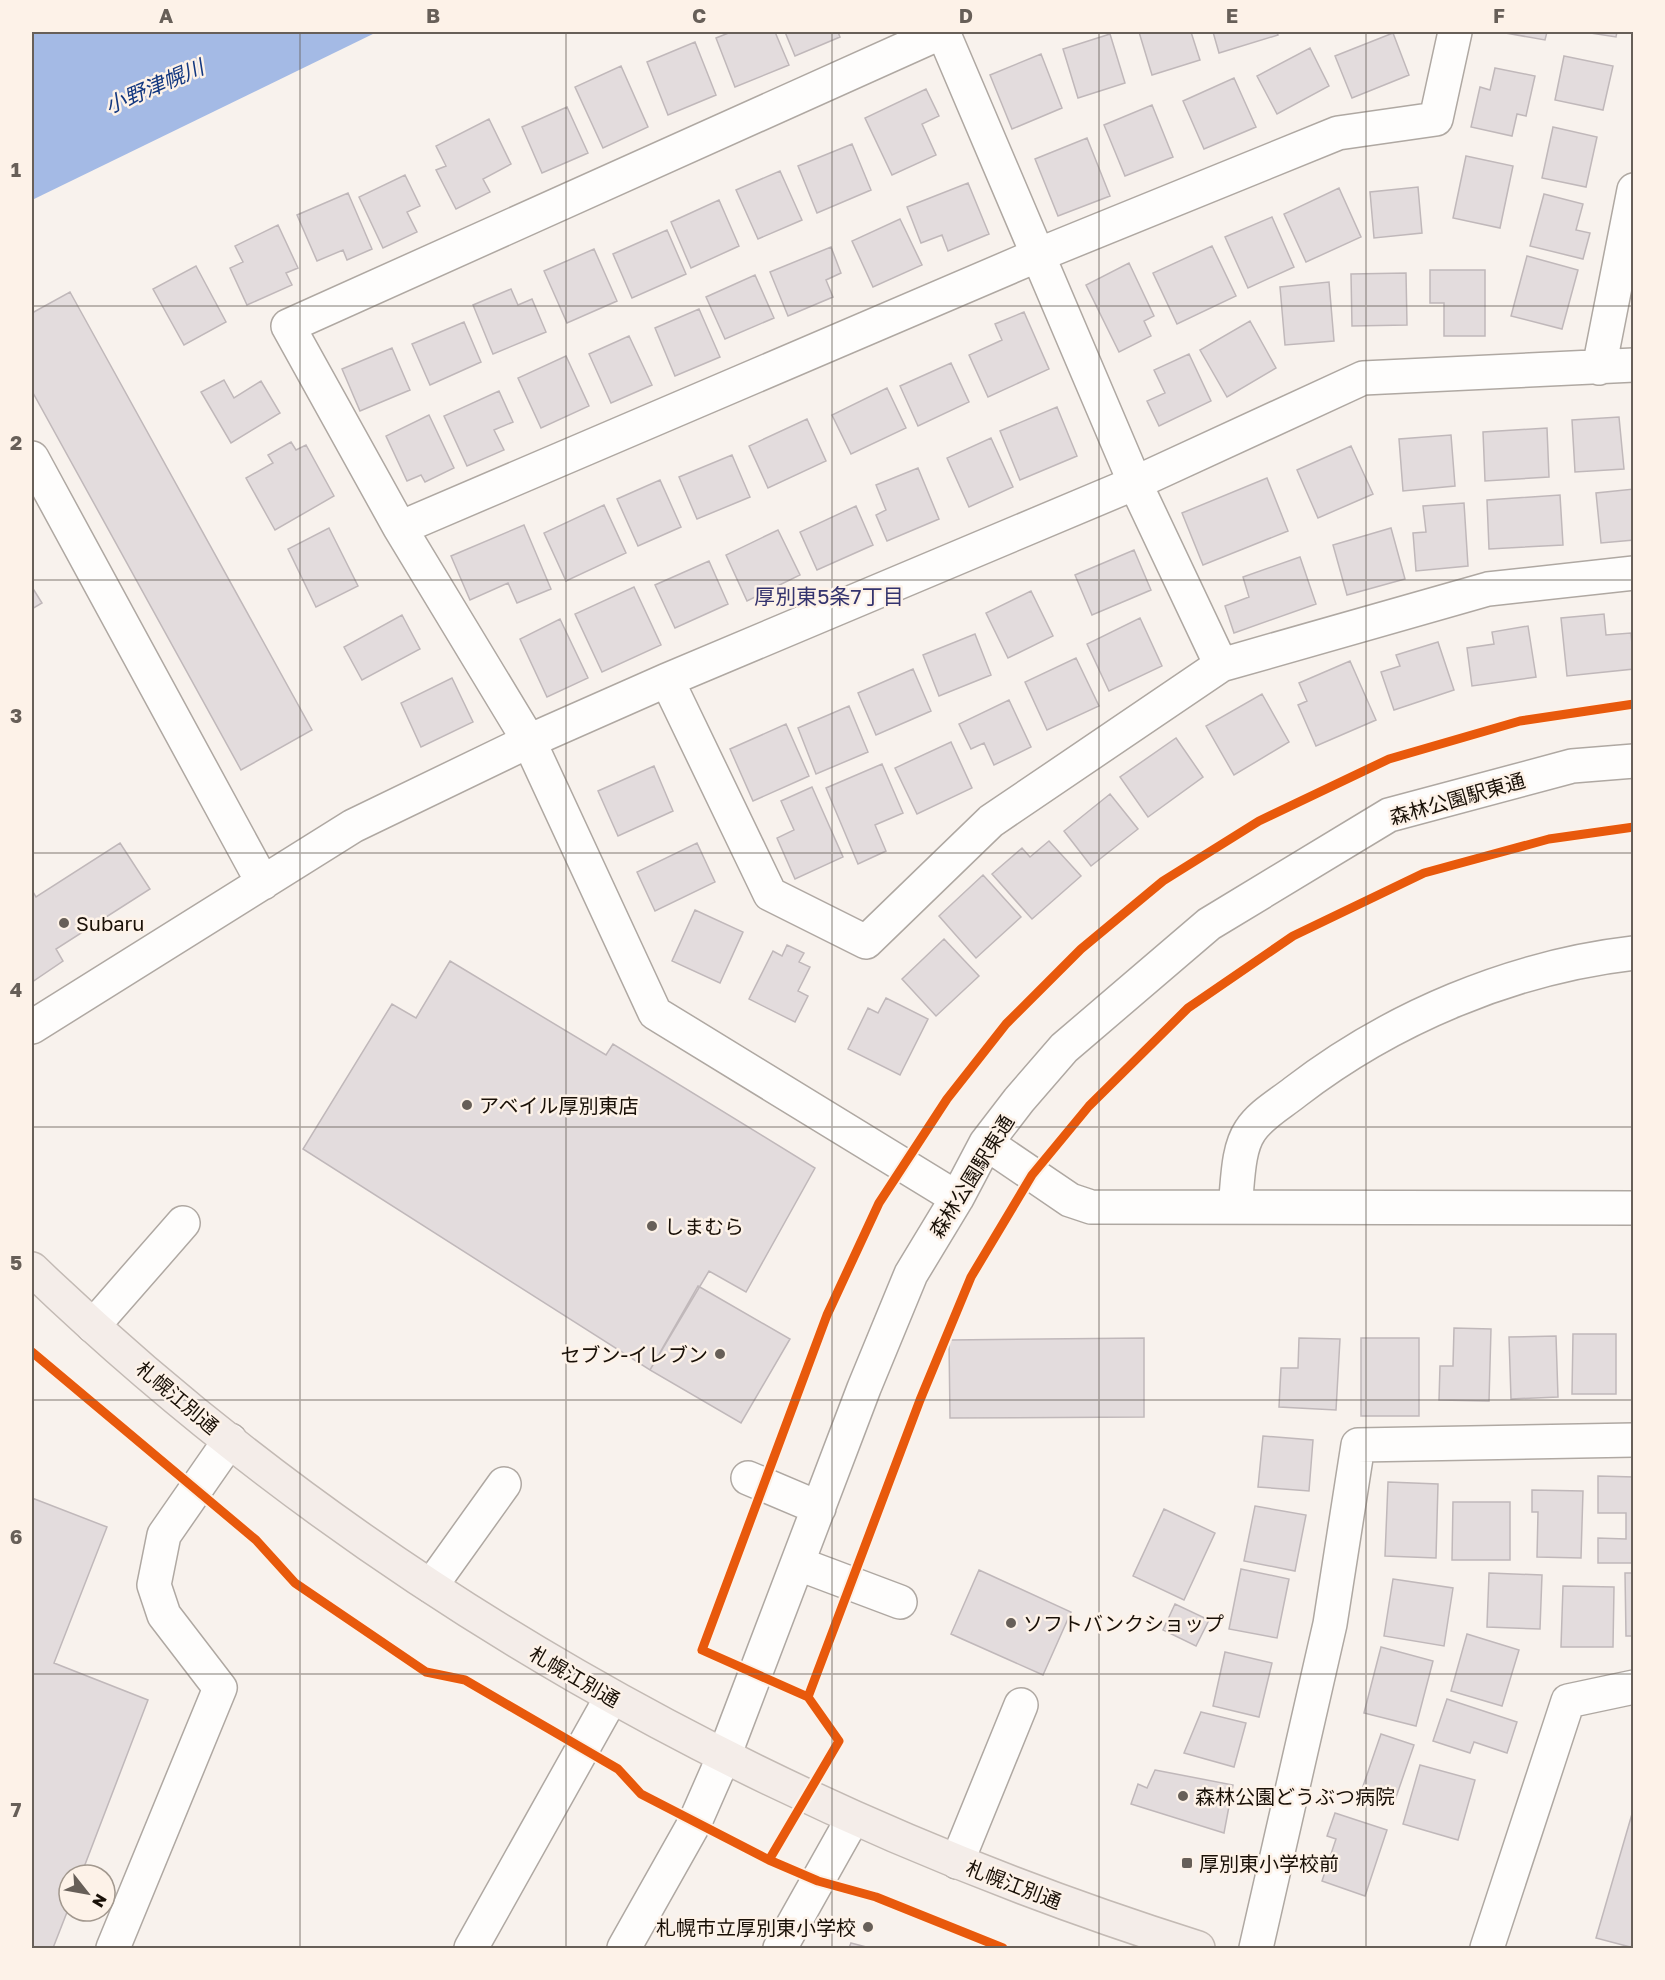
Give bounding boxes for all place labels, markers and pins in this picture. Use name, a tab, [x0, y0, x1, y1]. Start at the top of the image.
place label: Subaru	[76, 911, 144, 935]
marker: Subaru	[57, 916, 71, 930]
place label: アベイル厚別東店	[479, 1093, 639, 1117]
marker: アベイル厚別東店	[460, 1098, 474, 1112]
place label: しまむら	[664, 1214, 744, 1238]
marker: しまむら	[645, 1219, 659, 1233]
place label: セブン-イレブン	[560, 1342, 708, 1366]
marker: セブン-イレブン	[713, 1347, 727, 1361]
place label: ソフトバンクショップ	[1023, 1611, 1224, 1635]
marker: ソフトバンクショップ	[1004, 1616, 1018, 1630]
place label: 森林公園どうぶつ病院	[1195, 1784, 1395, 1808]
marker: 森林公園どうぶつ病院	[1176, 1789, 1190, 1803]
place label: 厚別東小学校前	[1199, 1851, 1339, 1875]
marker: 厚別東小学校前	[1180, 1856, 1194, 1870]
place label: 札幌市立厚別東小学校	[656, 1915, 856, 1939]
marker: 札幌市立厚別東小学校	[861, 1920, 875, 1934]

